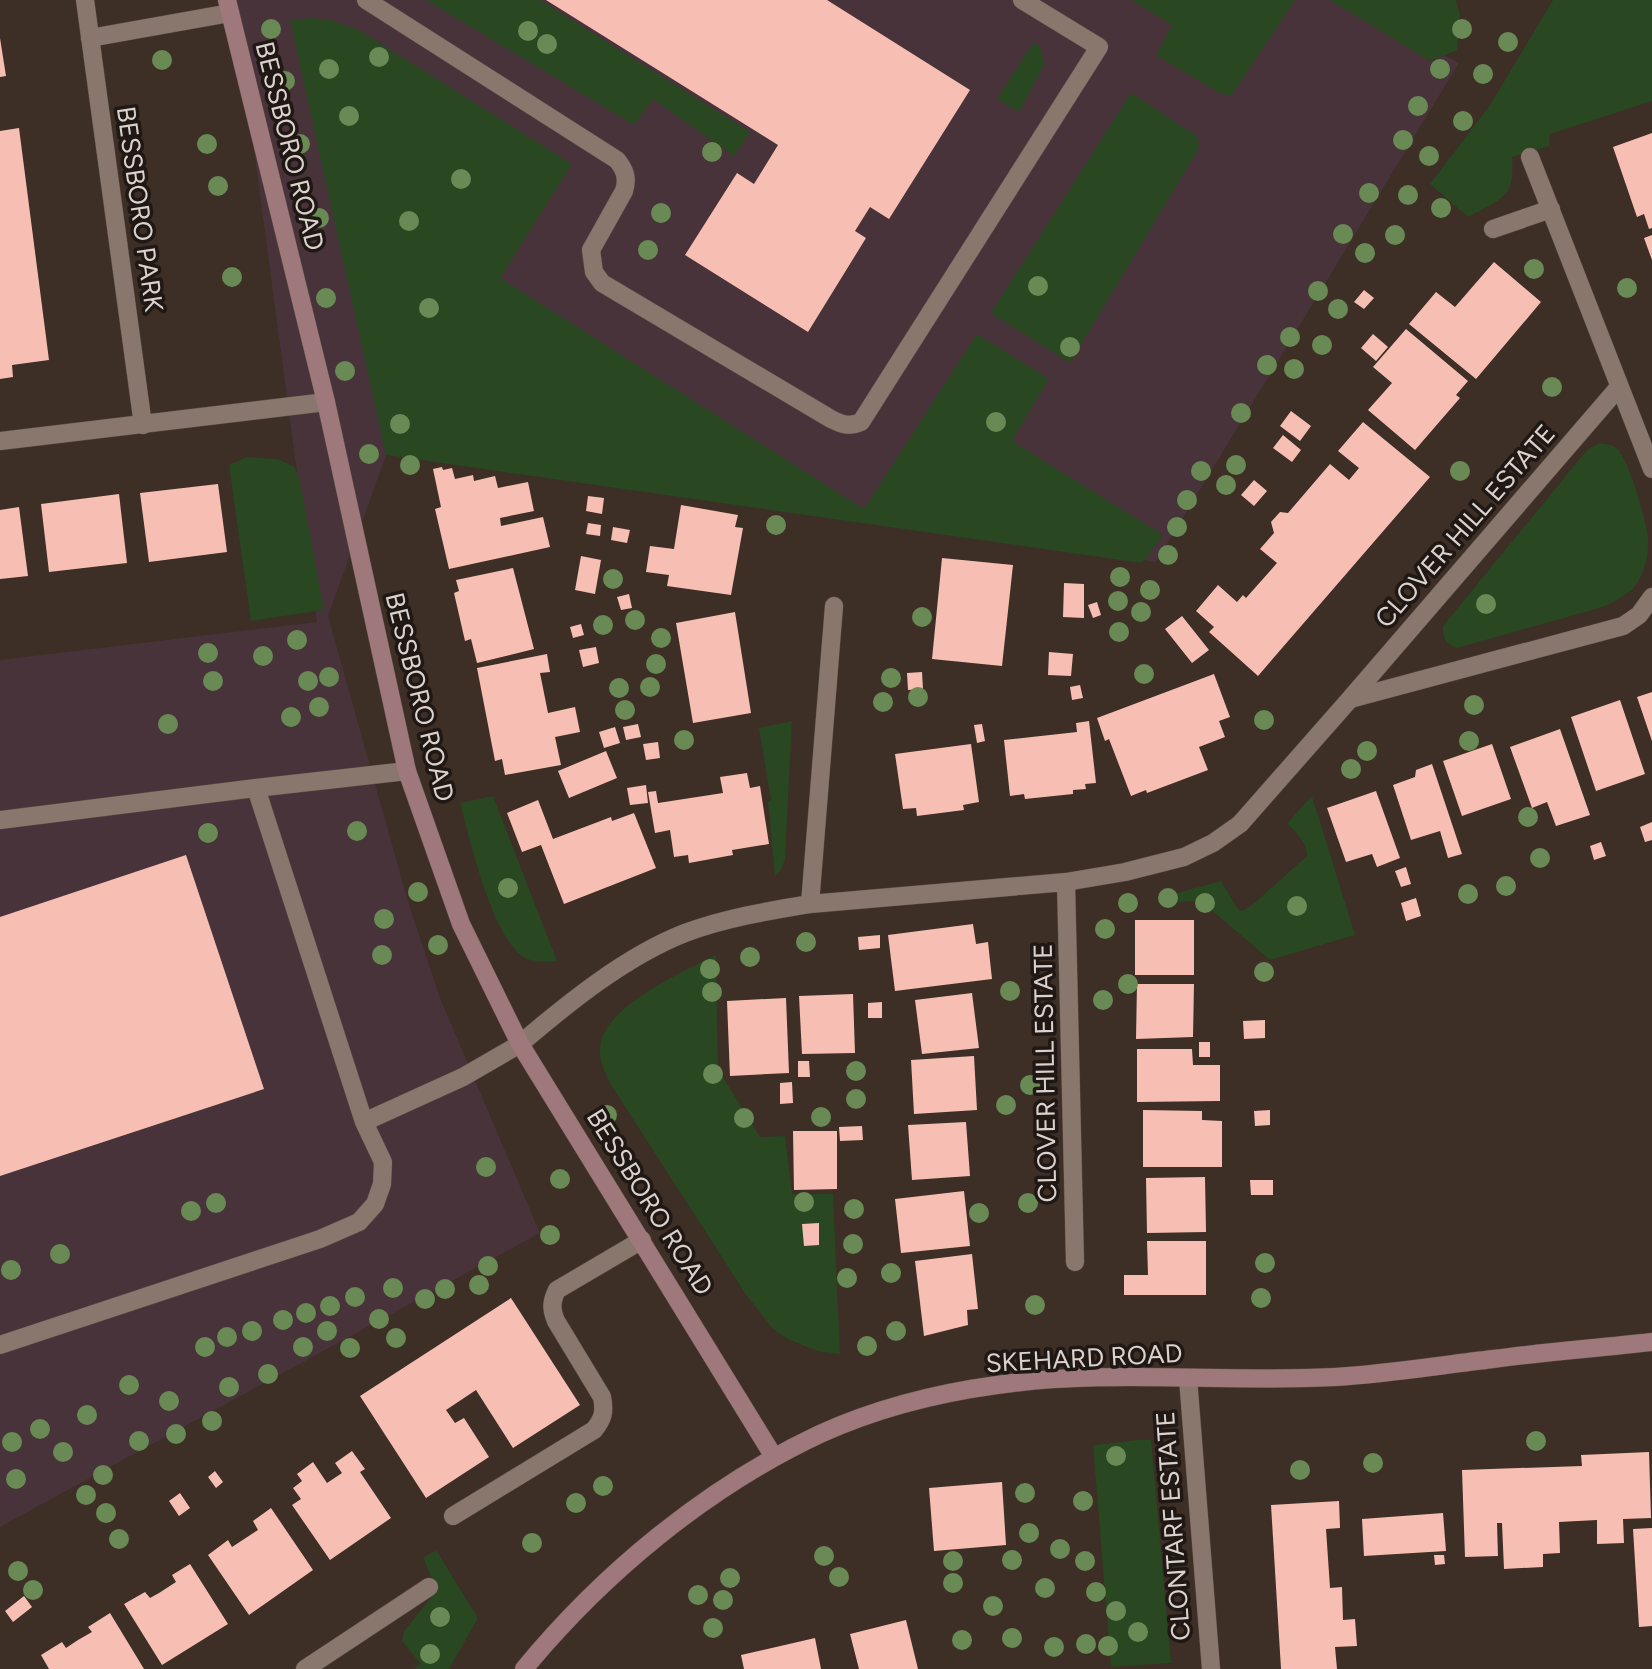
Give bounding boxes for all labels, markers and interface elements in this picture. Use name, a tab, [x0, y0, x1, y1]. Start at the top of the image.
street label: BESSBORO ROAD	[249, 38, 331, 254]
street label: BESSBORO PARK	[110, 104, 170, 314]
street label: CLOVER HILL ESTATE	[1368, 418, 1562, 634]
street label: BESSBORO ROAD	[379, 589, 461, 805]
street label: CLOVER HILL ESTATE	[1027, 943, 1063, 1203]
street label: BESSBORO ROAD	[580, 1103, 720, 1301]
street label: SKEHARD ROAD	[985, 1337, 1183, 1379]
street label: CLONTARF ESTATE	[1149, 1410, 1197, 1642]

